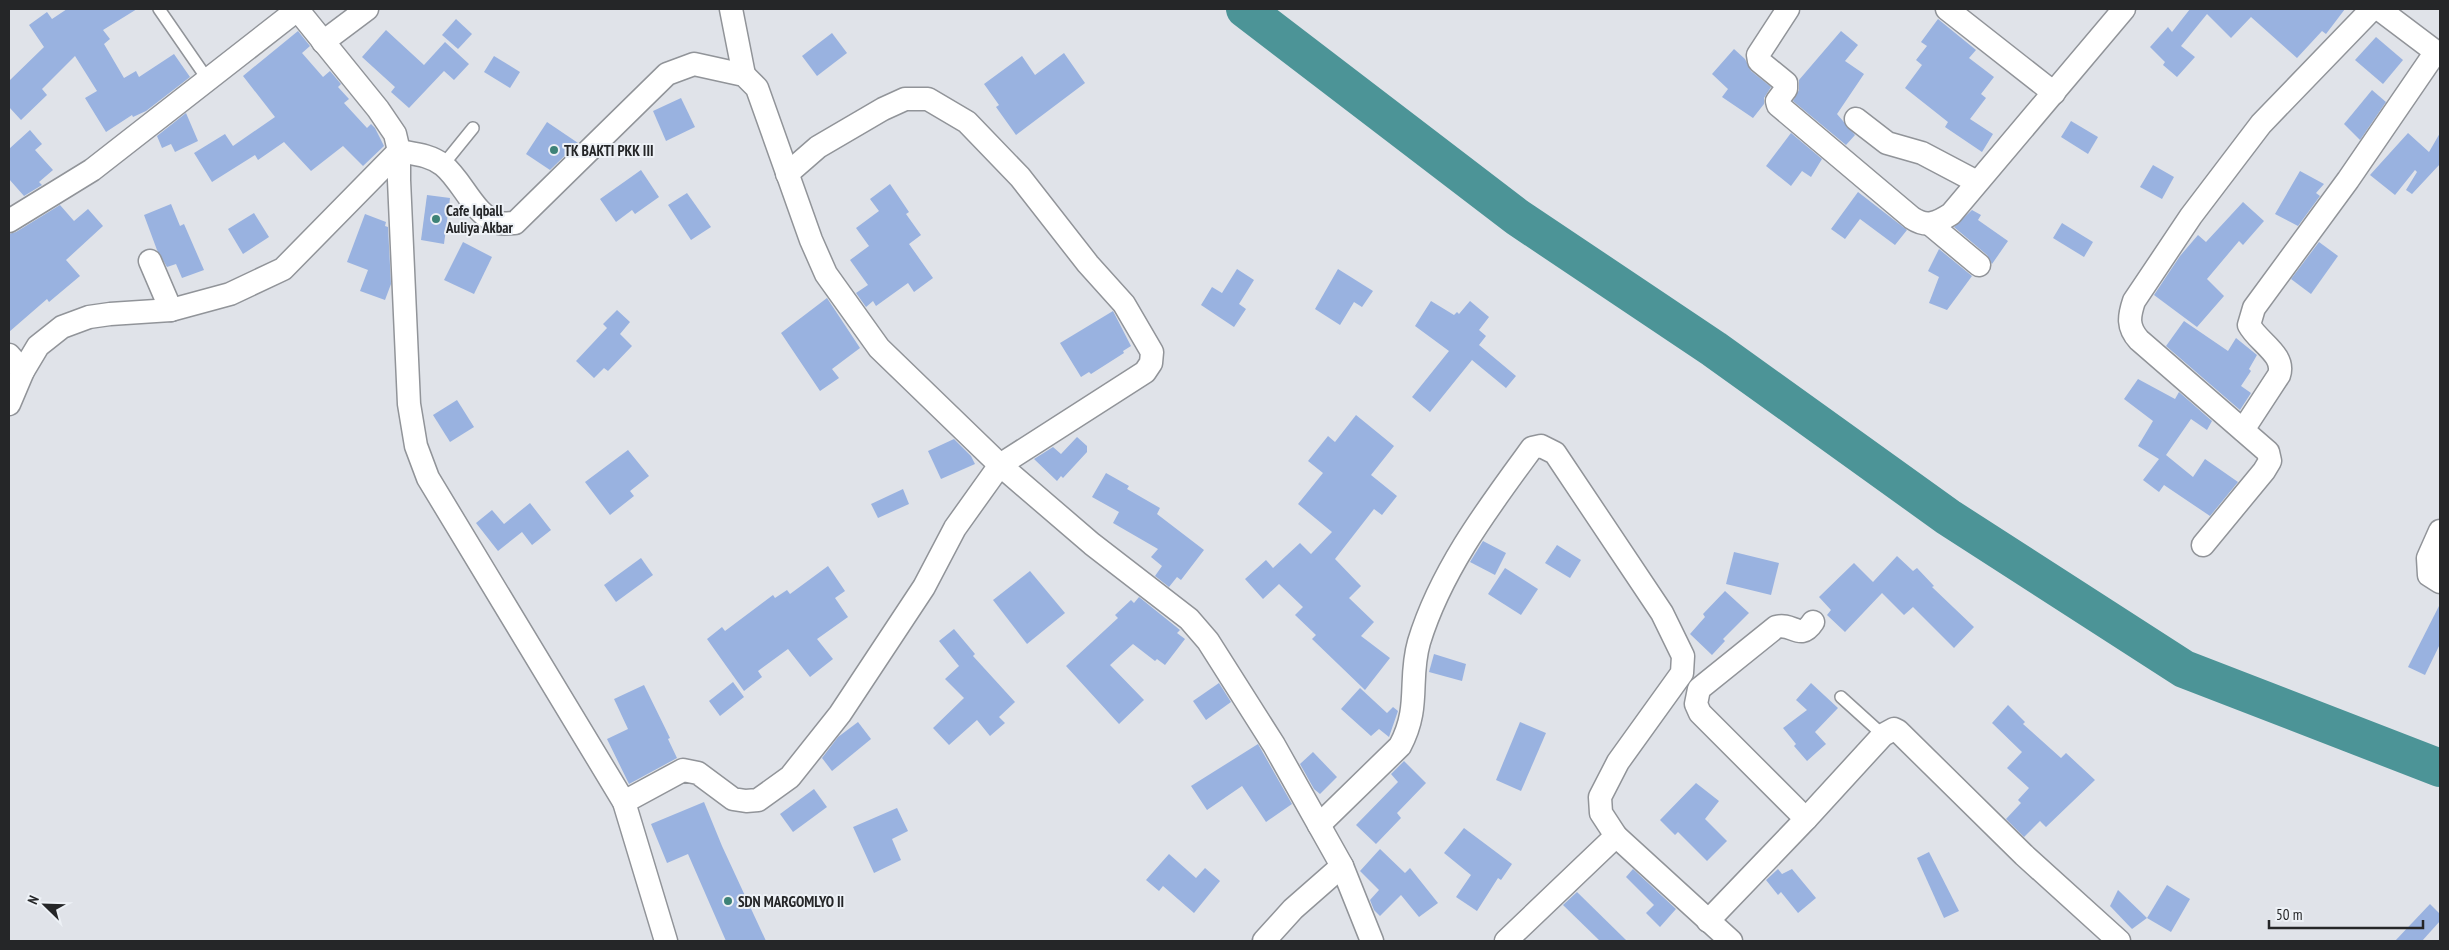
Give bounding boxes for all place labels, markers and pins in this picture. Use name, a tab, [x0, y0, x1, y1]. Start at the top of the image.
place label: TK BAKTI PKK III	[564, 141, 654, 160]
marker: TK BAKTI PKK III	[548, 144, 560, 156]
place label: Cafe Iqball Auliya Akbar	[445, 201, 514, 237]
marker: Cafe Iqball Auliya Akbar	[430, 213, 442, 225]
place label: SDN MARGOMLYO II	[738, 892, 844, 911]
marker: SDN MARGOMLYO II	[722, 895, 734, 907]

